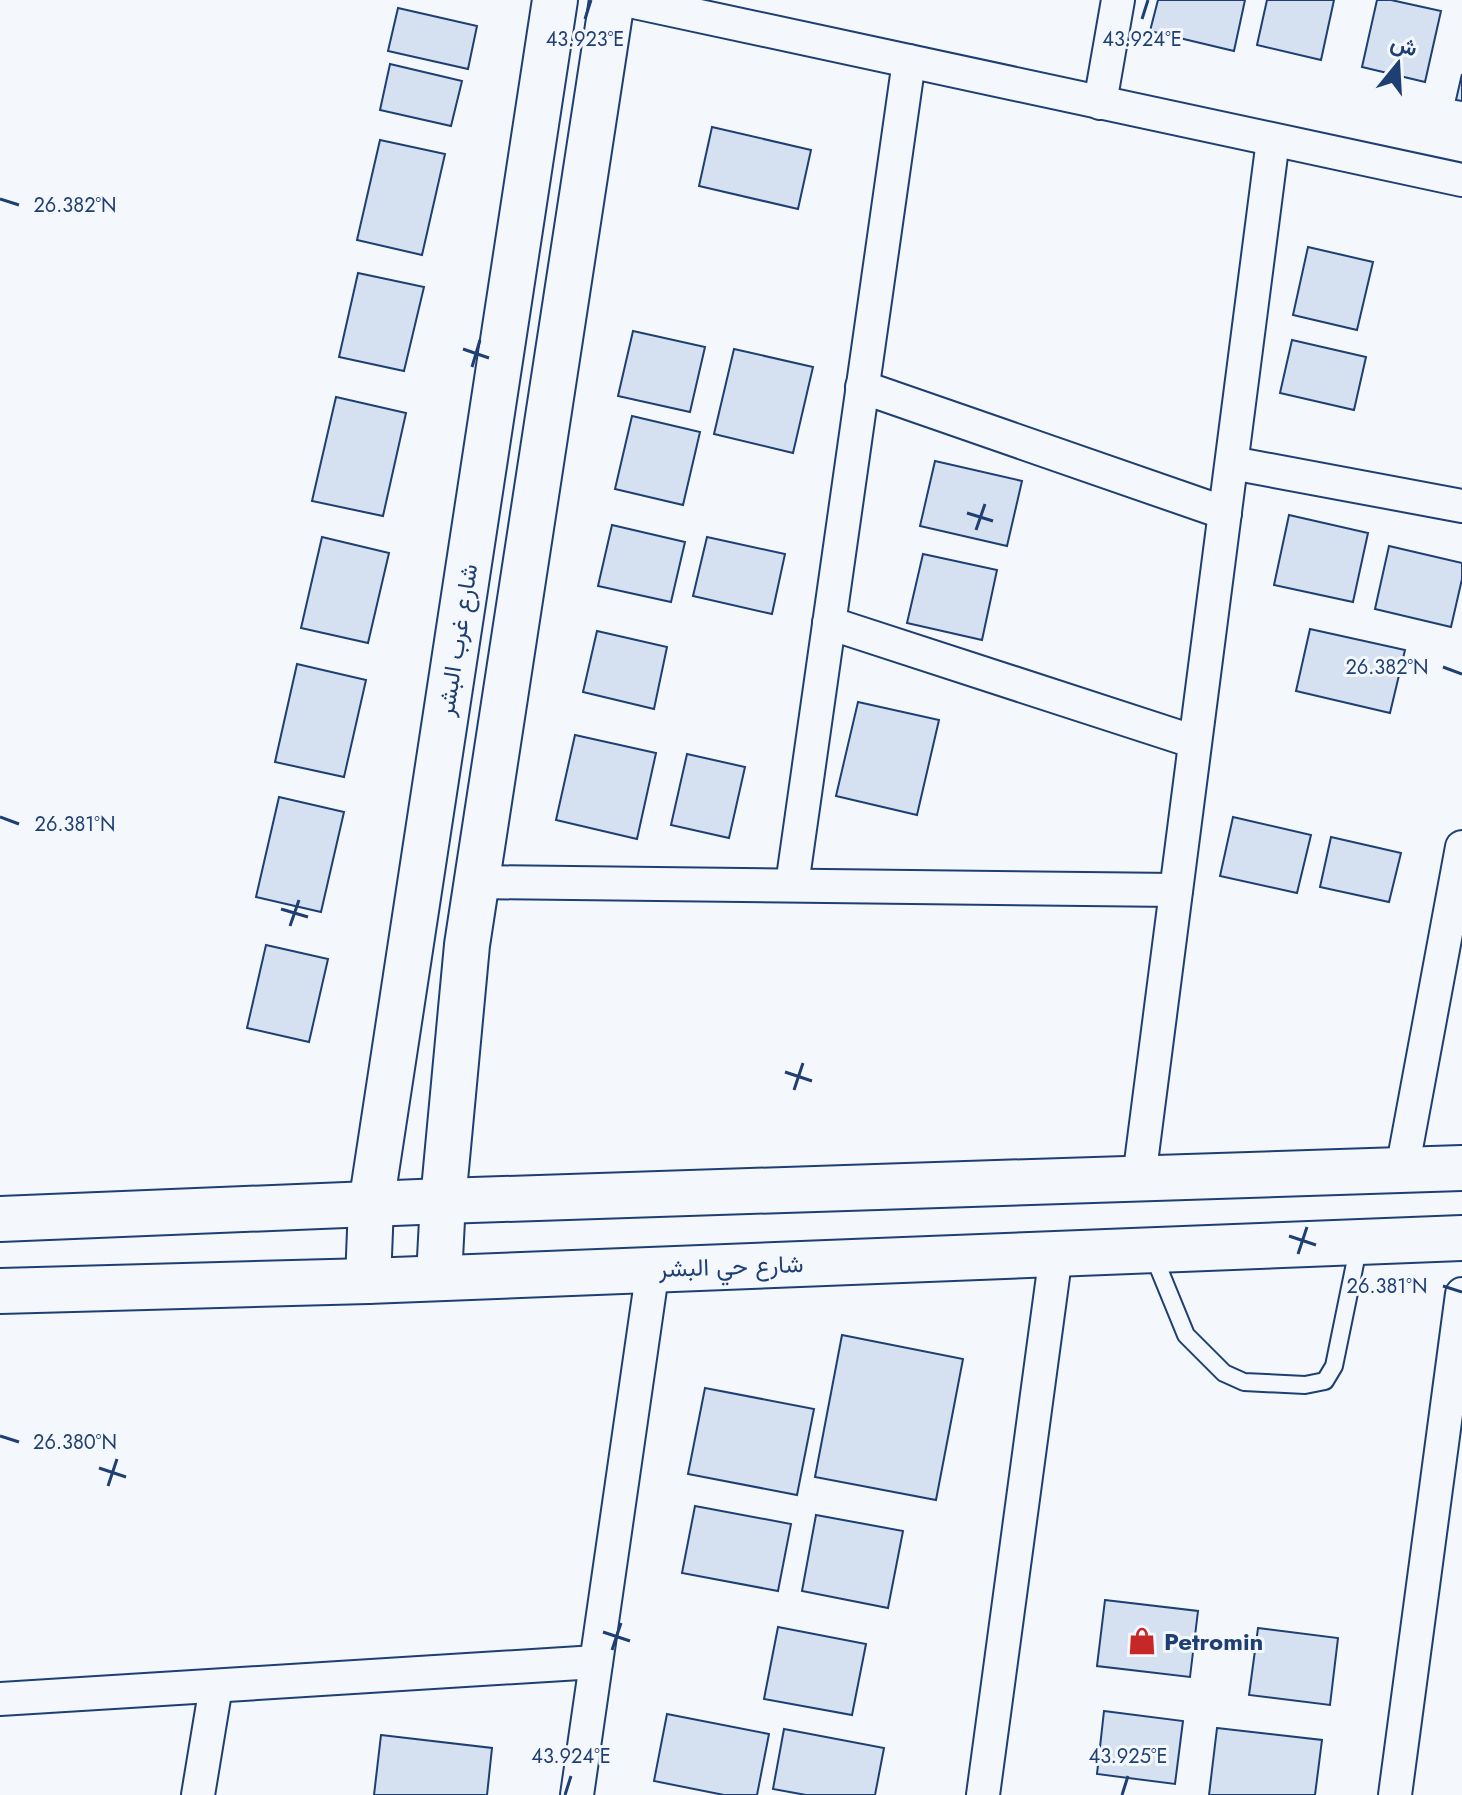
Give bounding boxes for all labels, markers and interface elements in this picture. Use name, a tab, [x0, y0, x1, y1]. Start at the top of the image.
north arrow	[1358, 24, 1438, 104]
text: 43.923°E	[546, 25, 624, 54]
text: 43.924°E	[1102, 25, 1182, 54]
text: ش	[1387, 26, 1422, 64]
text: 26.382°N	[33, 191, 117, 220]
street label: شارع غرب البشر	[428, 561, 486, 720]
text: 26.382°N	[1345, 653, 1429, 682]
text: 26.381°N	[35, 810, 115, 839]
street label: شارع حي البشر	[657, 1246, 804, 1288]
text: 26.381°N	[1347, 1272, 1427, 1301]
text: 26.380°N	[33, 1428, 117, 1457]
place label: Petromin	[1164, 1624, 1263, 1659]
shop icon: Petromin	[1127, 1626, 1157, 1656]
text: 43.924°E	[531, 1742, 611, 1771]
text: 43.925°E	[1088, 1742, 1168, 1771]

